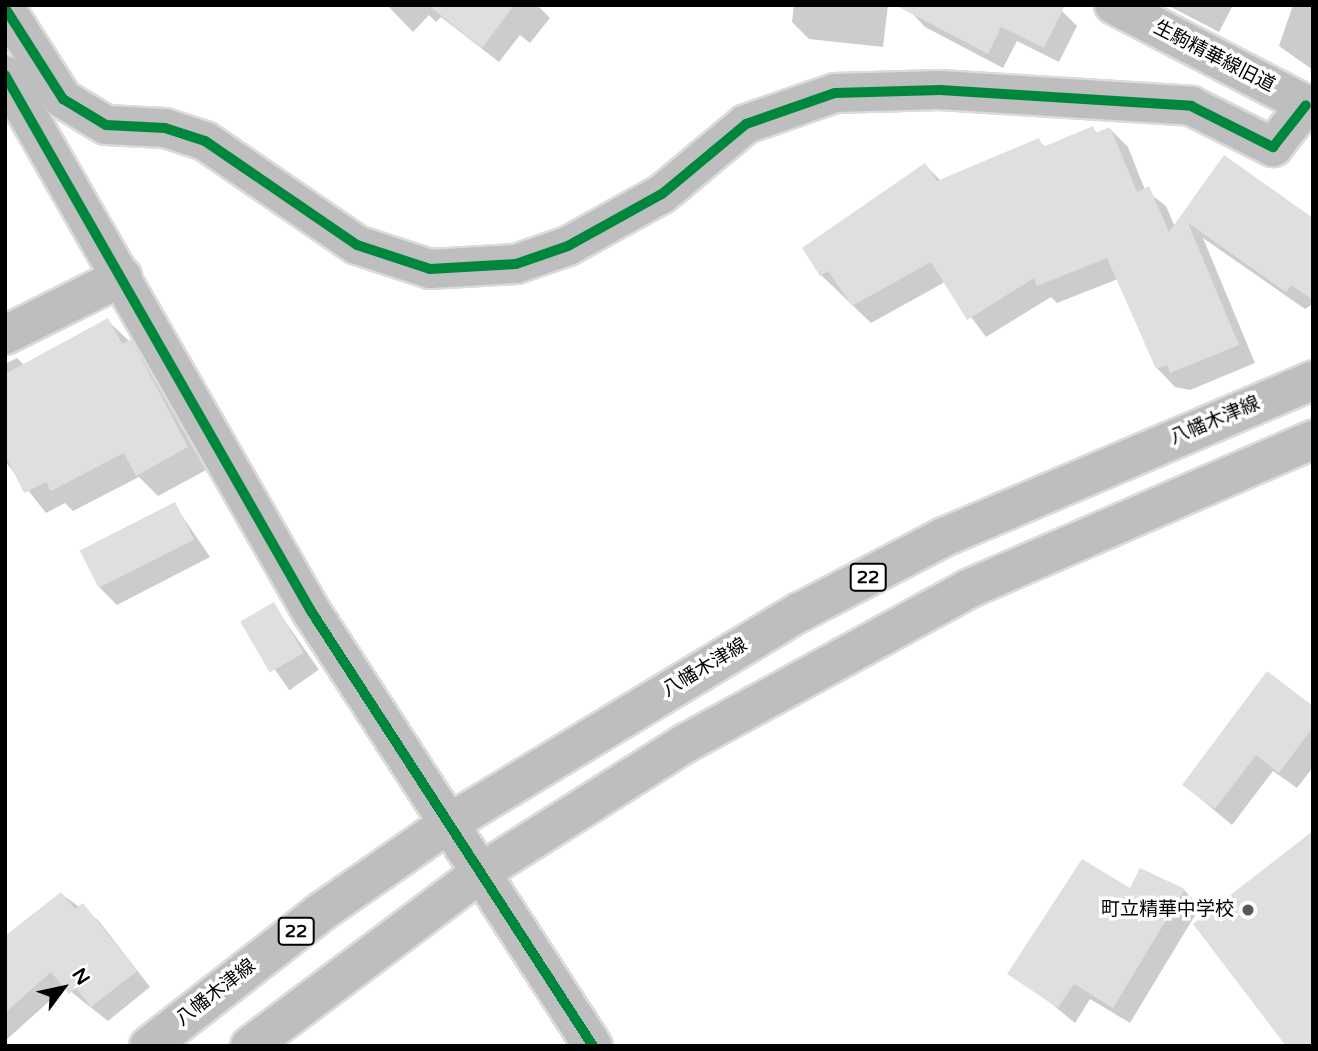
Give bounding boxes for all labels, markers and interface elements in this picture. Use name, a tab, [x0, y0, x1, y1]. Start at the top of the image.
street label: 生駒精華線旧道	[1150, 17, 1278, 97]
street label: 八幡木津線	[1167, 392, 1263, 450]
road number: 22	[849, 562, 887, 592]
street label: 八幡木津線	[658, 634, 752, 702]
place label: 町立精華中学校	[1101, 899, 1234, 921]
marker: 町立精華中学校	[1240, 902, 1256, 918]
road number: 22	[277, 916, 315, 946]
north arrow	[28, 953, 98, 1023]
street label: 八幡木津線	[172, 955, 260, 1031]
text: N	[67, 964, 94, 989]

